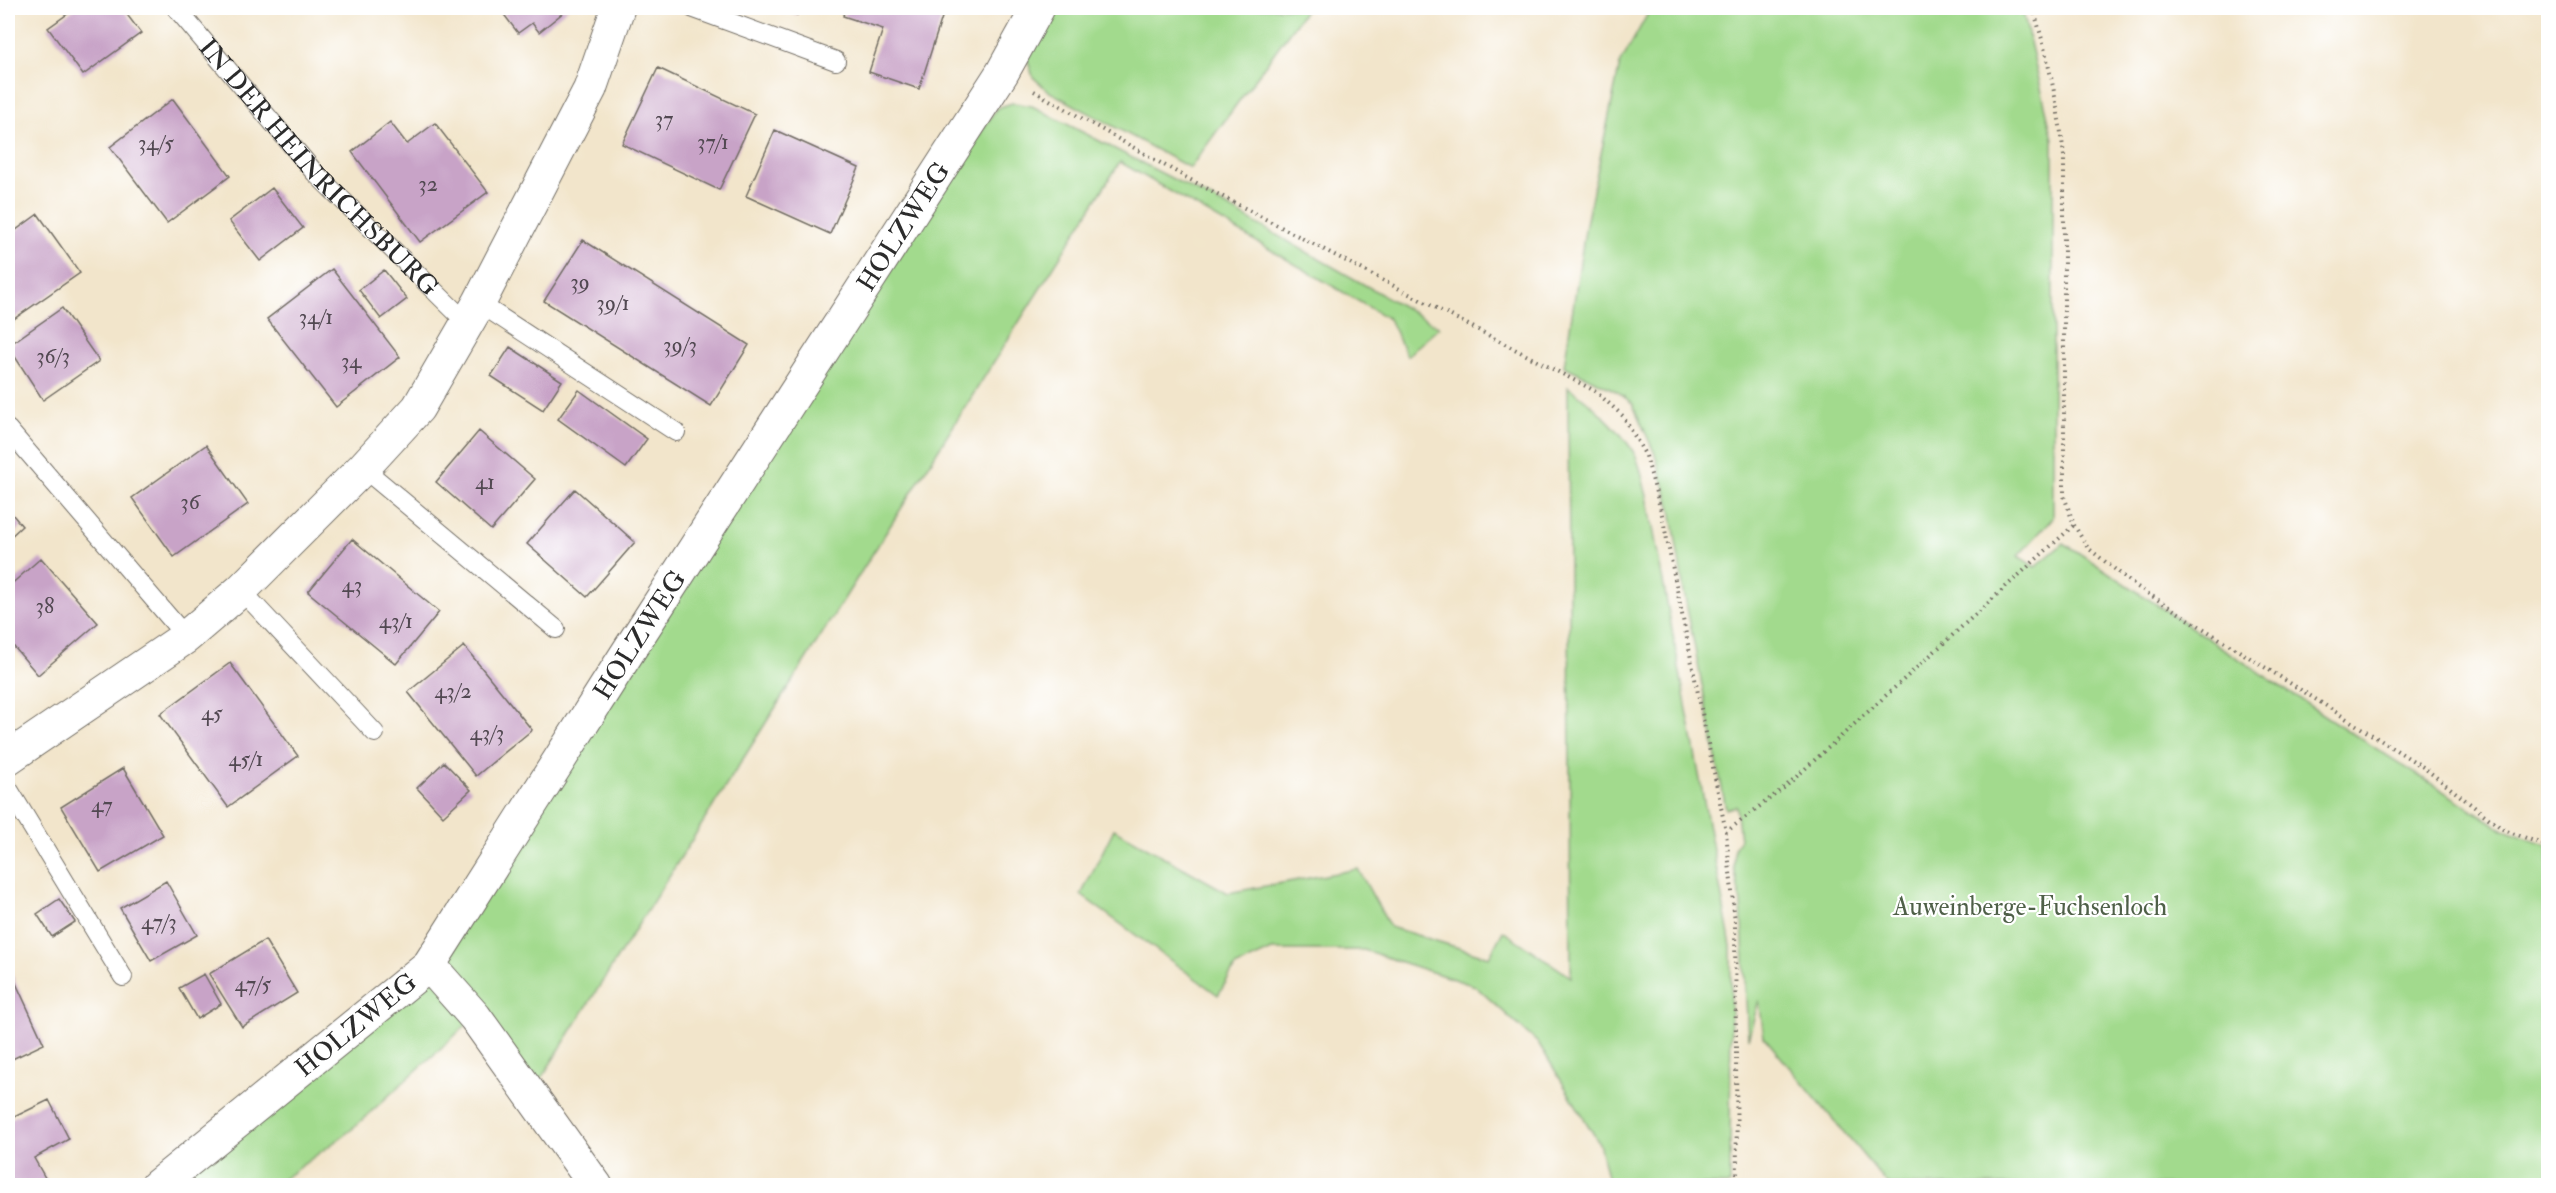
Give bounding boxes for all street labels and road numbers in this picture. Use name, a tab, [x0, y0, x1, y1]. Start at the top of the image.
street label: IN DER HEINRICHSBURG	[192, 32, 445, 303]
street label: HOLZWEG	[850, 156, 957, 298]
street label: HOLZWEG	[587, 564, 694, 706]
street label: HOLZWEG	[289, 966, 424, 1084]

